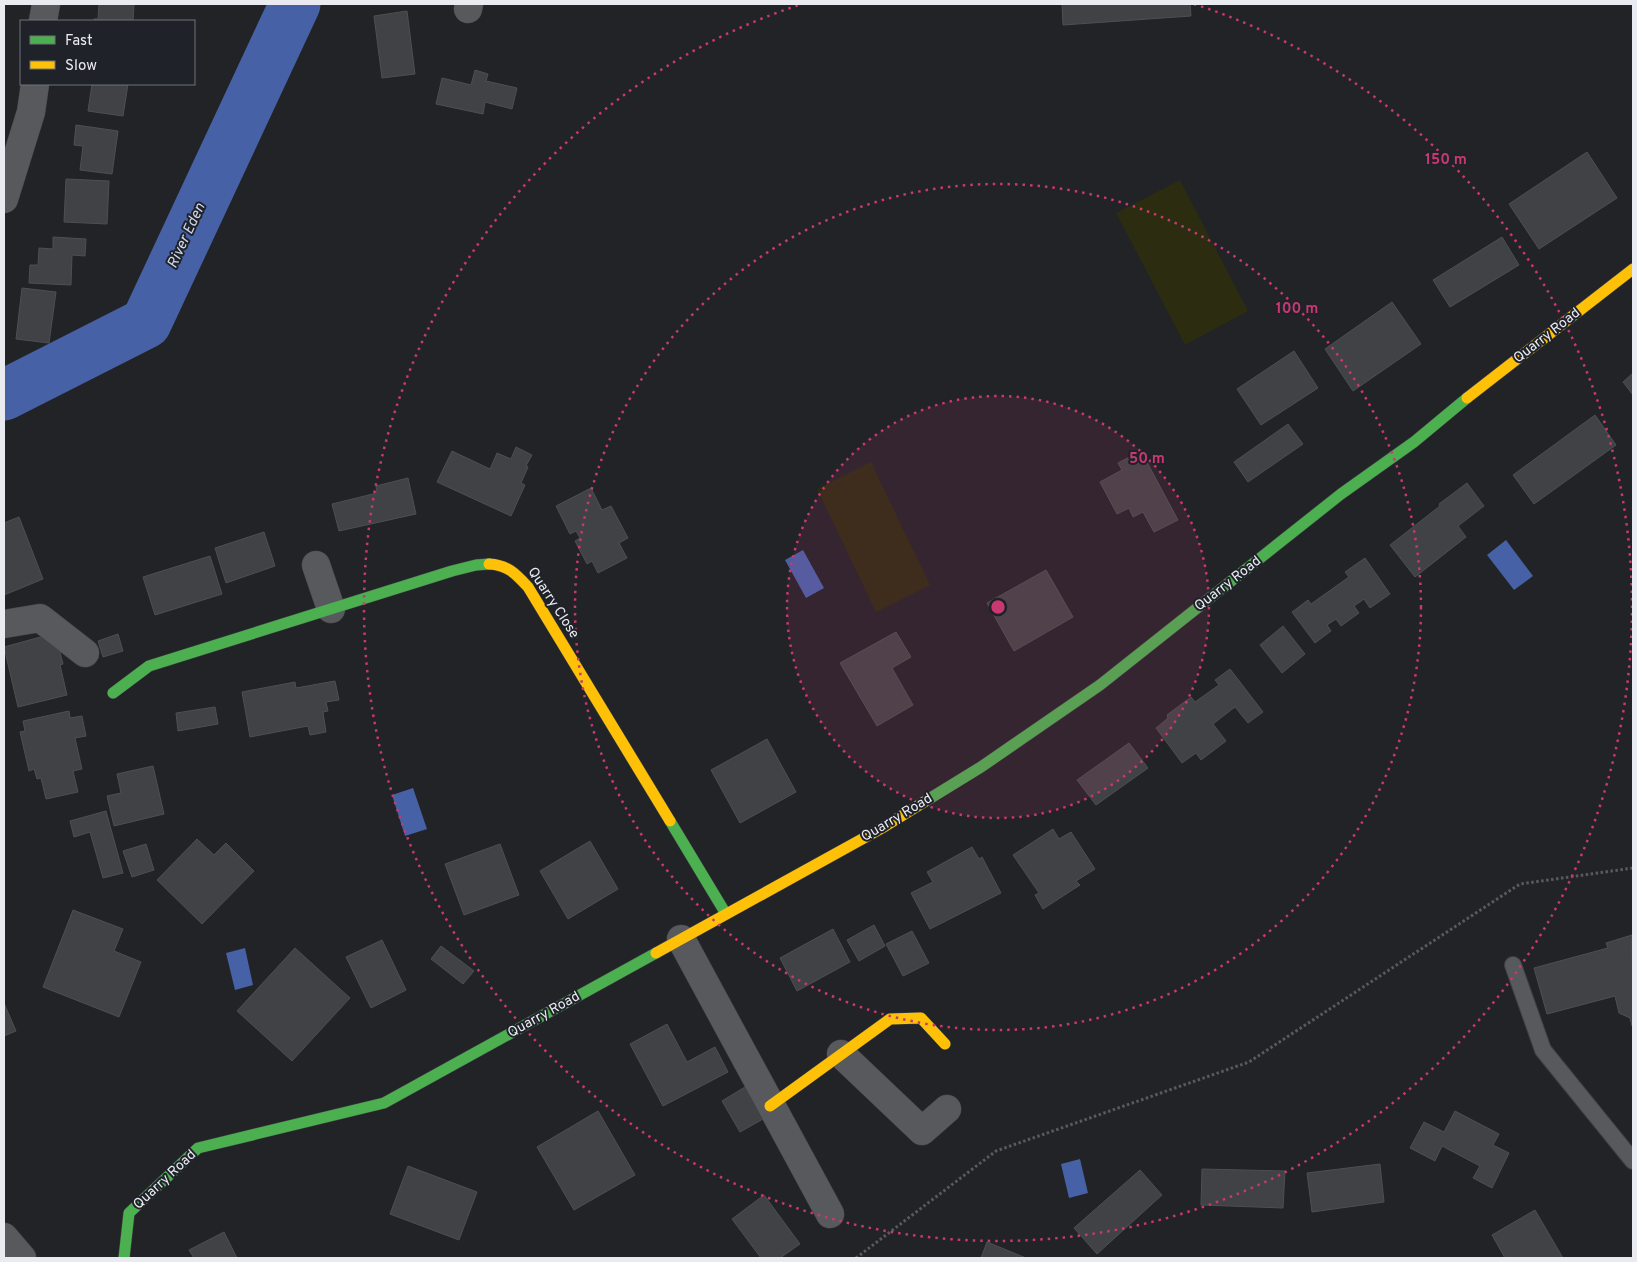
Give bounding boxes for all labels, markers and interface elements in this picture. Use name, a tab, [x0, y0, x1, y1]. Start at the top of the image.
legend	[20, 20, 195, 85]
text: Fast	[65, 32, 93, 51]
text: Slow	[65, 57, 97, 76]
text: 150 m	[1425, 151, 1467, 170]
water label: River Eden	[164, 200, 210, 272]
text: 100 m	[1276, 300, 1318, 319]
street label: Quarry Road	[1510, 305, 1584, 367]
text: 50 m	[1129, 450, 1165, 469]
street label: Quarry Road	[1191, 553, 1265, 615]
street label: Quarry Close	[524, 564, 582, 642]
centre of rings	[989, 598, 1007, 616]
street label: Quarry Road	[858, 790, 936, 846]
street label: Quarry Road	[505, 988, 583, 1042]
street label: Quarry Road	[130, 1147, 200, 1213]

